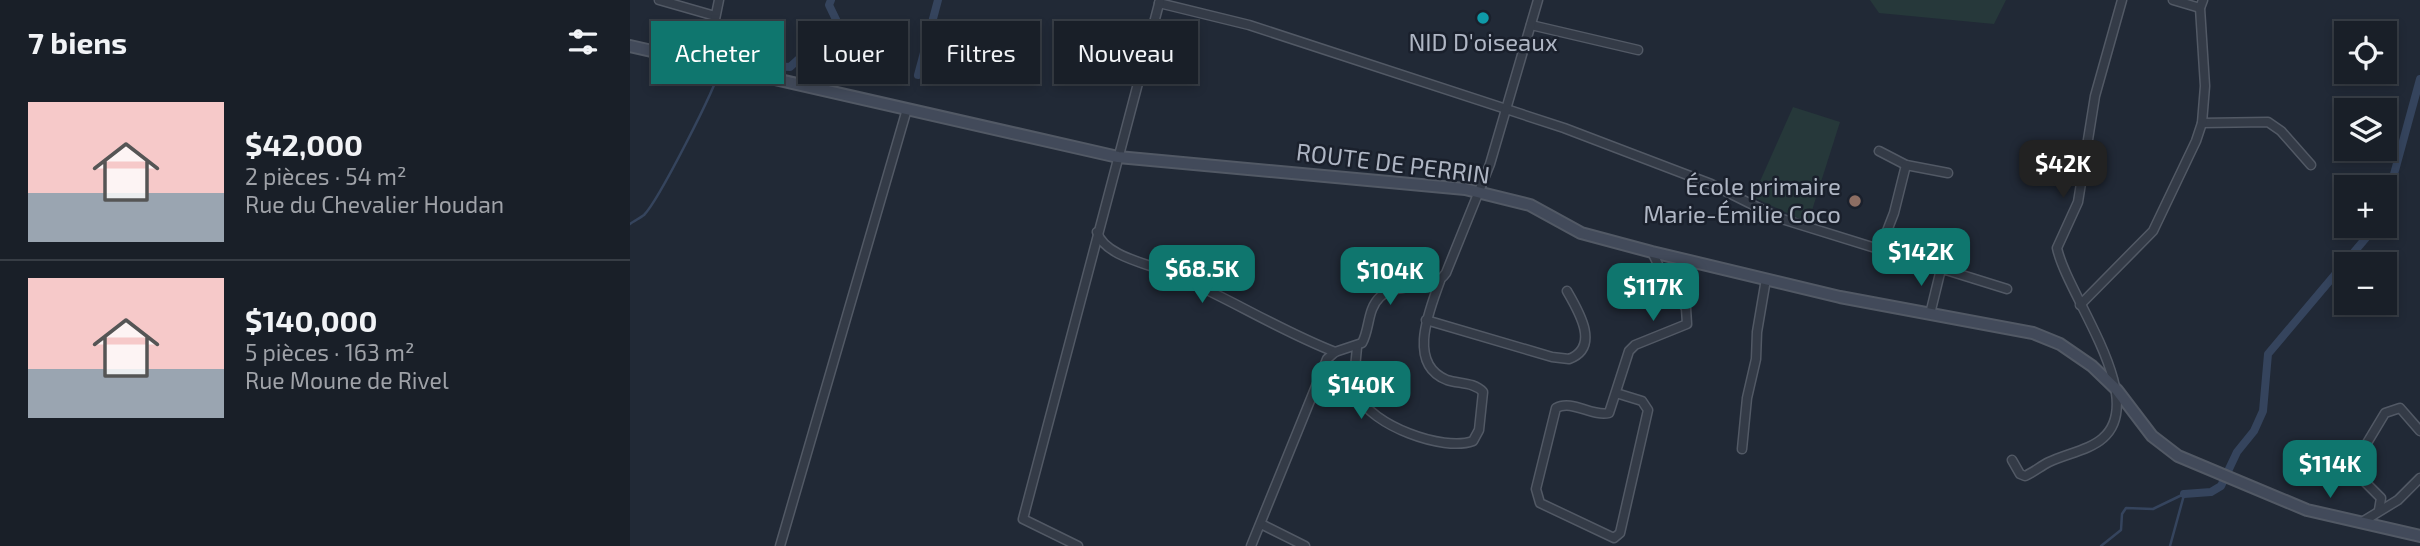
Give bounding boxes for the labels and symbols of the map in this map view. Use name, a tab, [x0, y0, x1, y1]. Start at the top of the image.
marker: NID D'oiseaux	[1475, 10, 1491, 26]
place label: NID D'oiseaux	[1408, 27, 1558, 56]
street label: ROUTE DE PERRIN	[1295, 136, 1492, 189]
pin: $42K	[2022, 140, 2104, 200]
place label: École primaire Marie-Émilie Coco	[1643, 171, 1841, 228]
marker: École primaire Marie-Émilie Coco	[1847, 193, 1863, 209]
pin: $142K	[1872, 229, 1970, 288]
pin: $68.5K	[1145, 246, 1259, 305]
pin: $104K	[1341, 247, 1439, 307]
pin: $117K	[1604, 264, 1702, 323]
pin: $140K	[1312, 362, 1410, 421]
pin: $114K	[2281, 440, 2379, 500]

